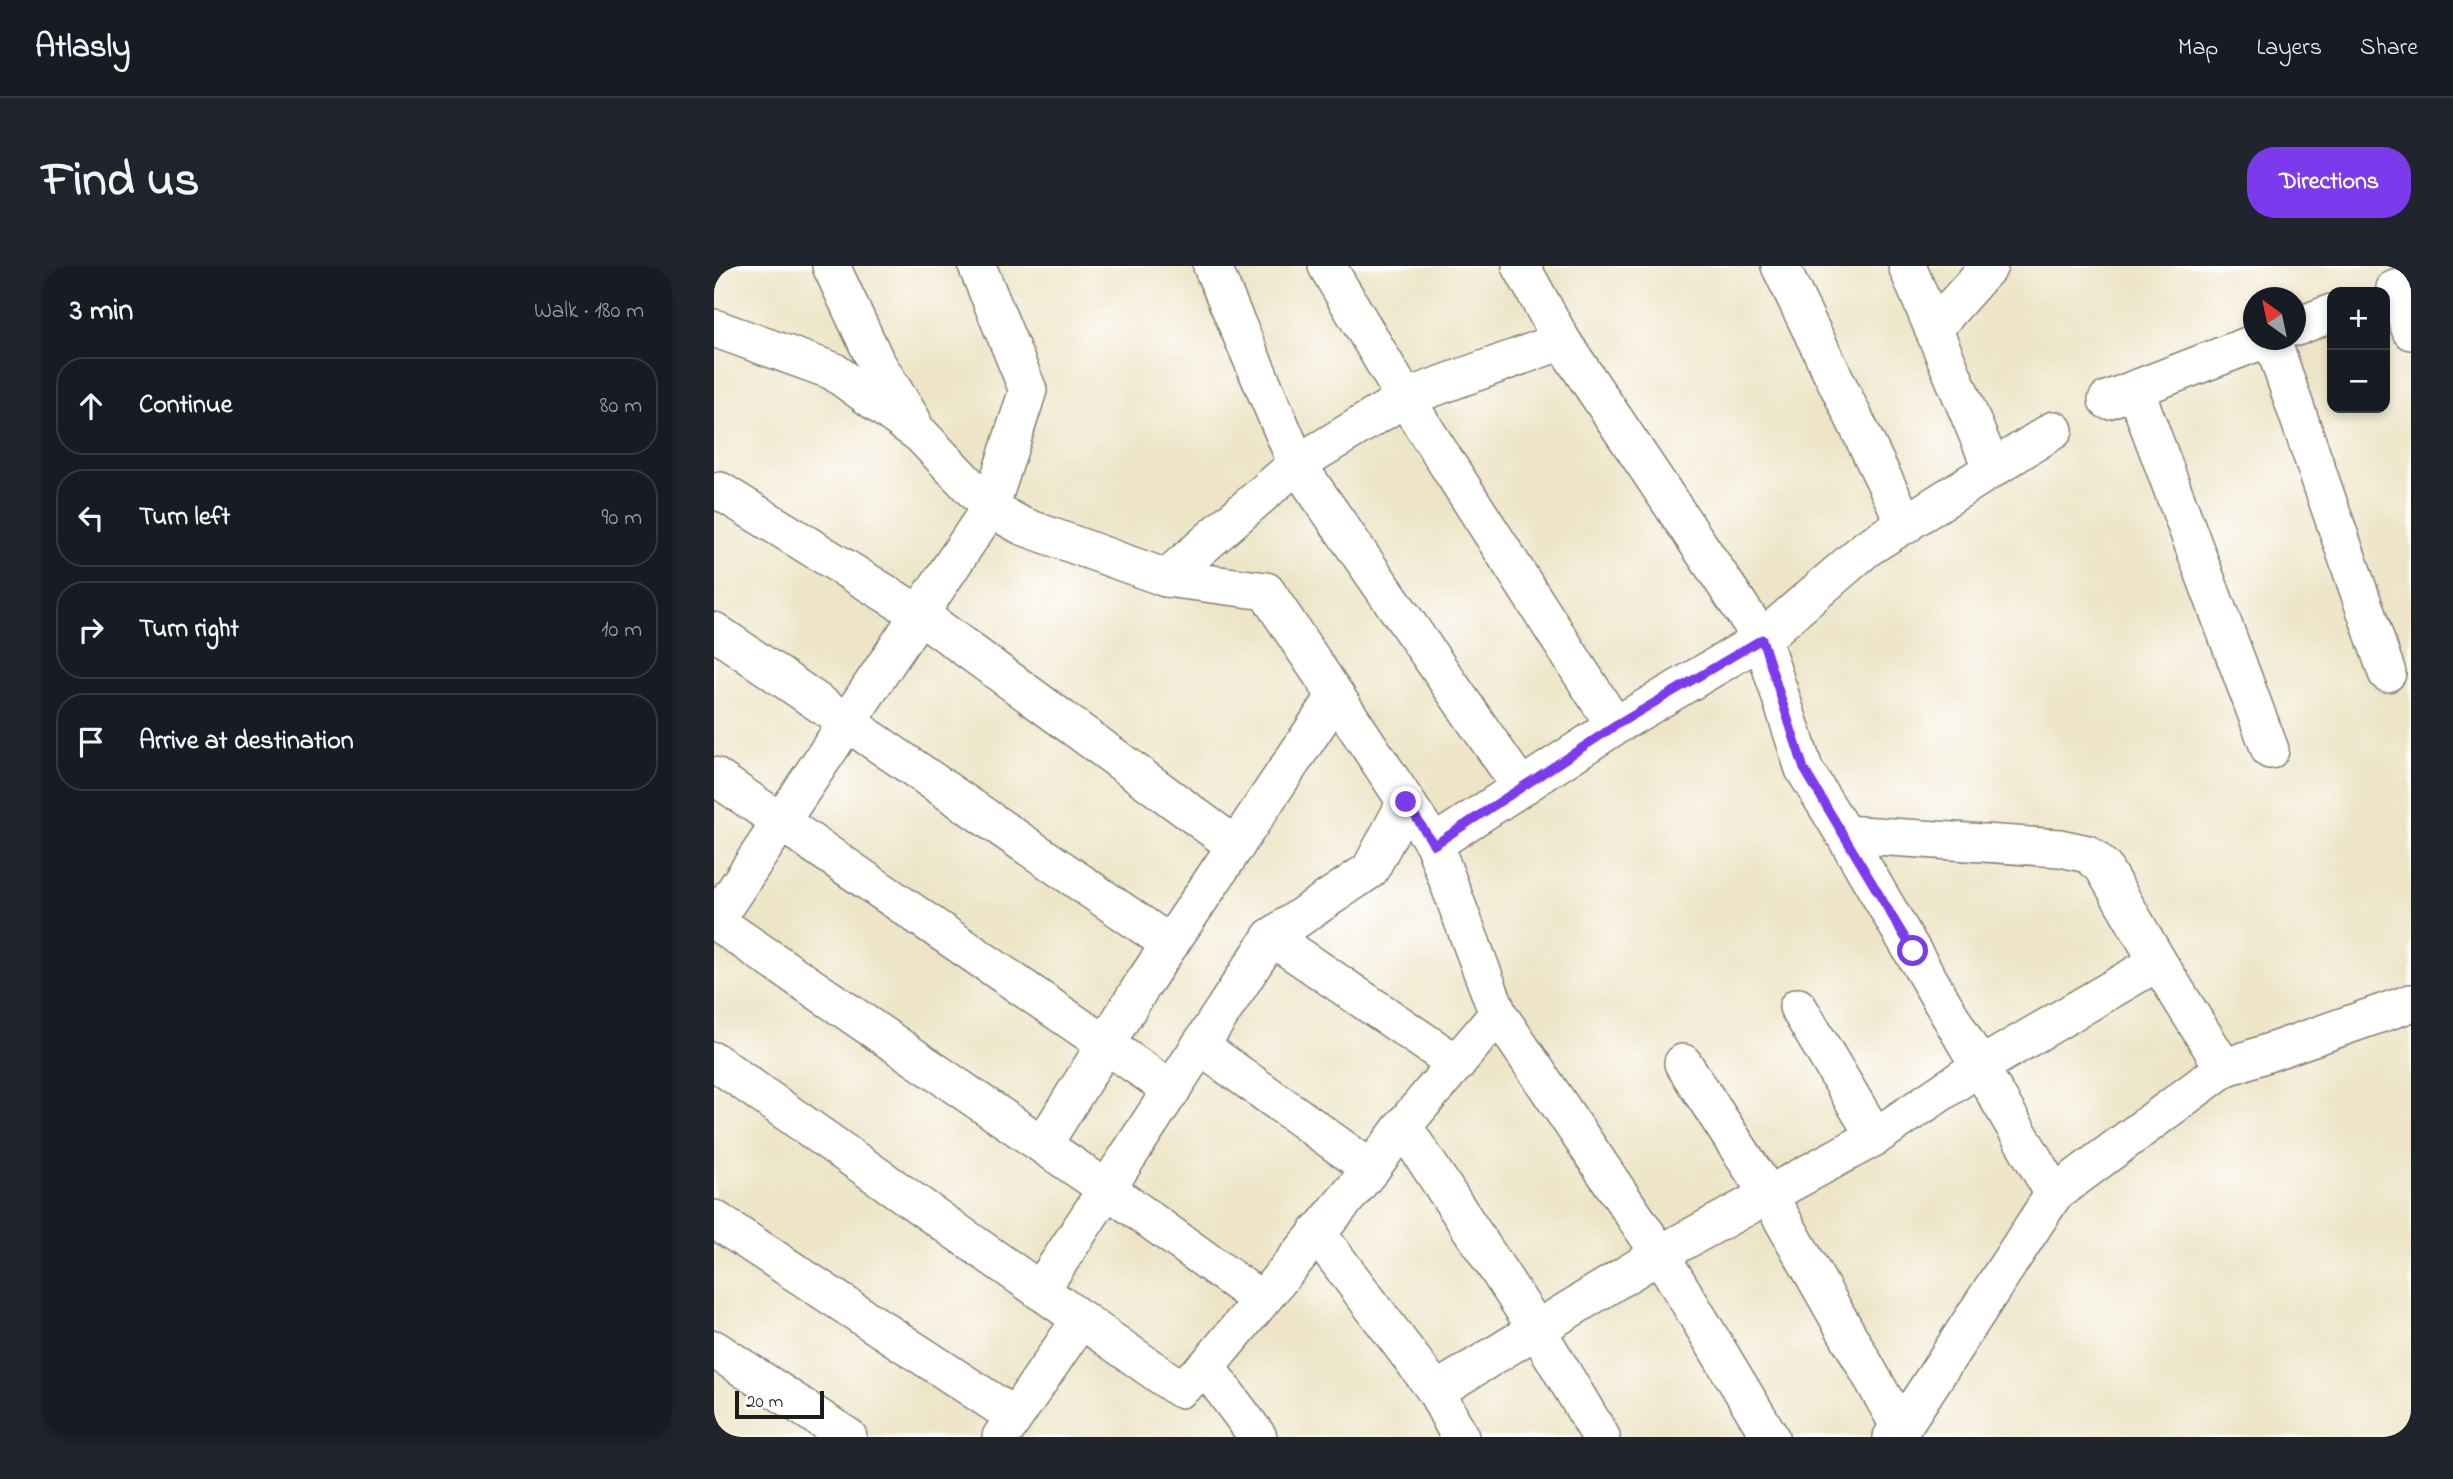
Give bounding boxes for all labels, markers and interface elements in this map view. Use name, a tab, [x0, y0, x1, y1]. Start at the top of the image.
text: Atlasly	[35, 24, 130, 72]
text: Map	[2178, 31, 2218, 66]
text: Layers	[2256, 31, 2322, 66]
text: Share	[2360, 31, 2418, 66]
text: Find us	[42, 146, 199, 218]
button: Directions	[2247, 147, 2411, 218]
north arrow	[2243, 287, 2306, 350]
map controls	[2327, 287, 2390, 413]
button: +	[2327, 287, 2390, 350]
text: 3 min	[70, 290, 133, 334]
text: Walk · 180 m	[534, 295, 644, 328]
button: −	[2327, 350, 2390, 413]
icon: ahead	[72, 387, 110, 425]
text: Continue	[139, 387, 232, 425]
text: 80 m	[600, 390, 642, 423]
icon: left	[72, 499, 110, 537]
text: Turn left	[139, 499, 230, 537]
text: 90 m	[602, 502, 642, 535]
icon: right	[72, 611, 110, 649]
text: Turn right	[139, 611, 239, 649]
text: 10 m	[601, 614, 642, 647]
icon: arrive	[72, 723, 110, 761]
text: Arrive at destination	[139, 723, 354, 761]
route end	[1390, 786, 1421, 817]
route start	[1897, 935, 1928, 966]
scale bar	[735, 1388, 824, 1420]
text: 20 m	[746, 1389, 783, 1416]

